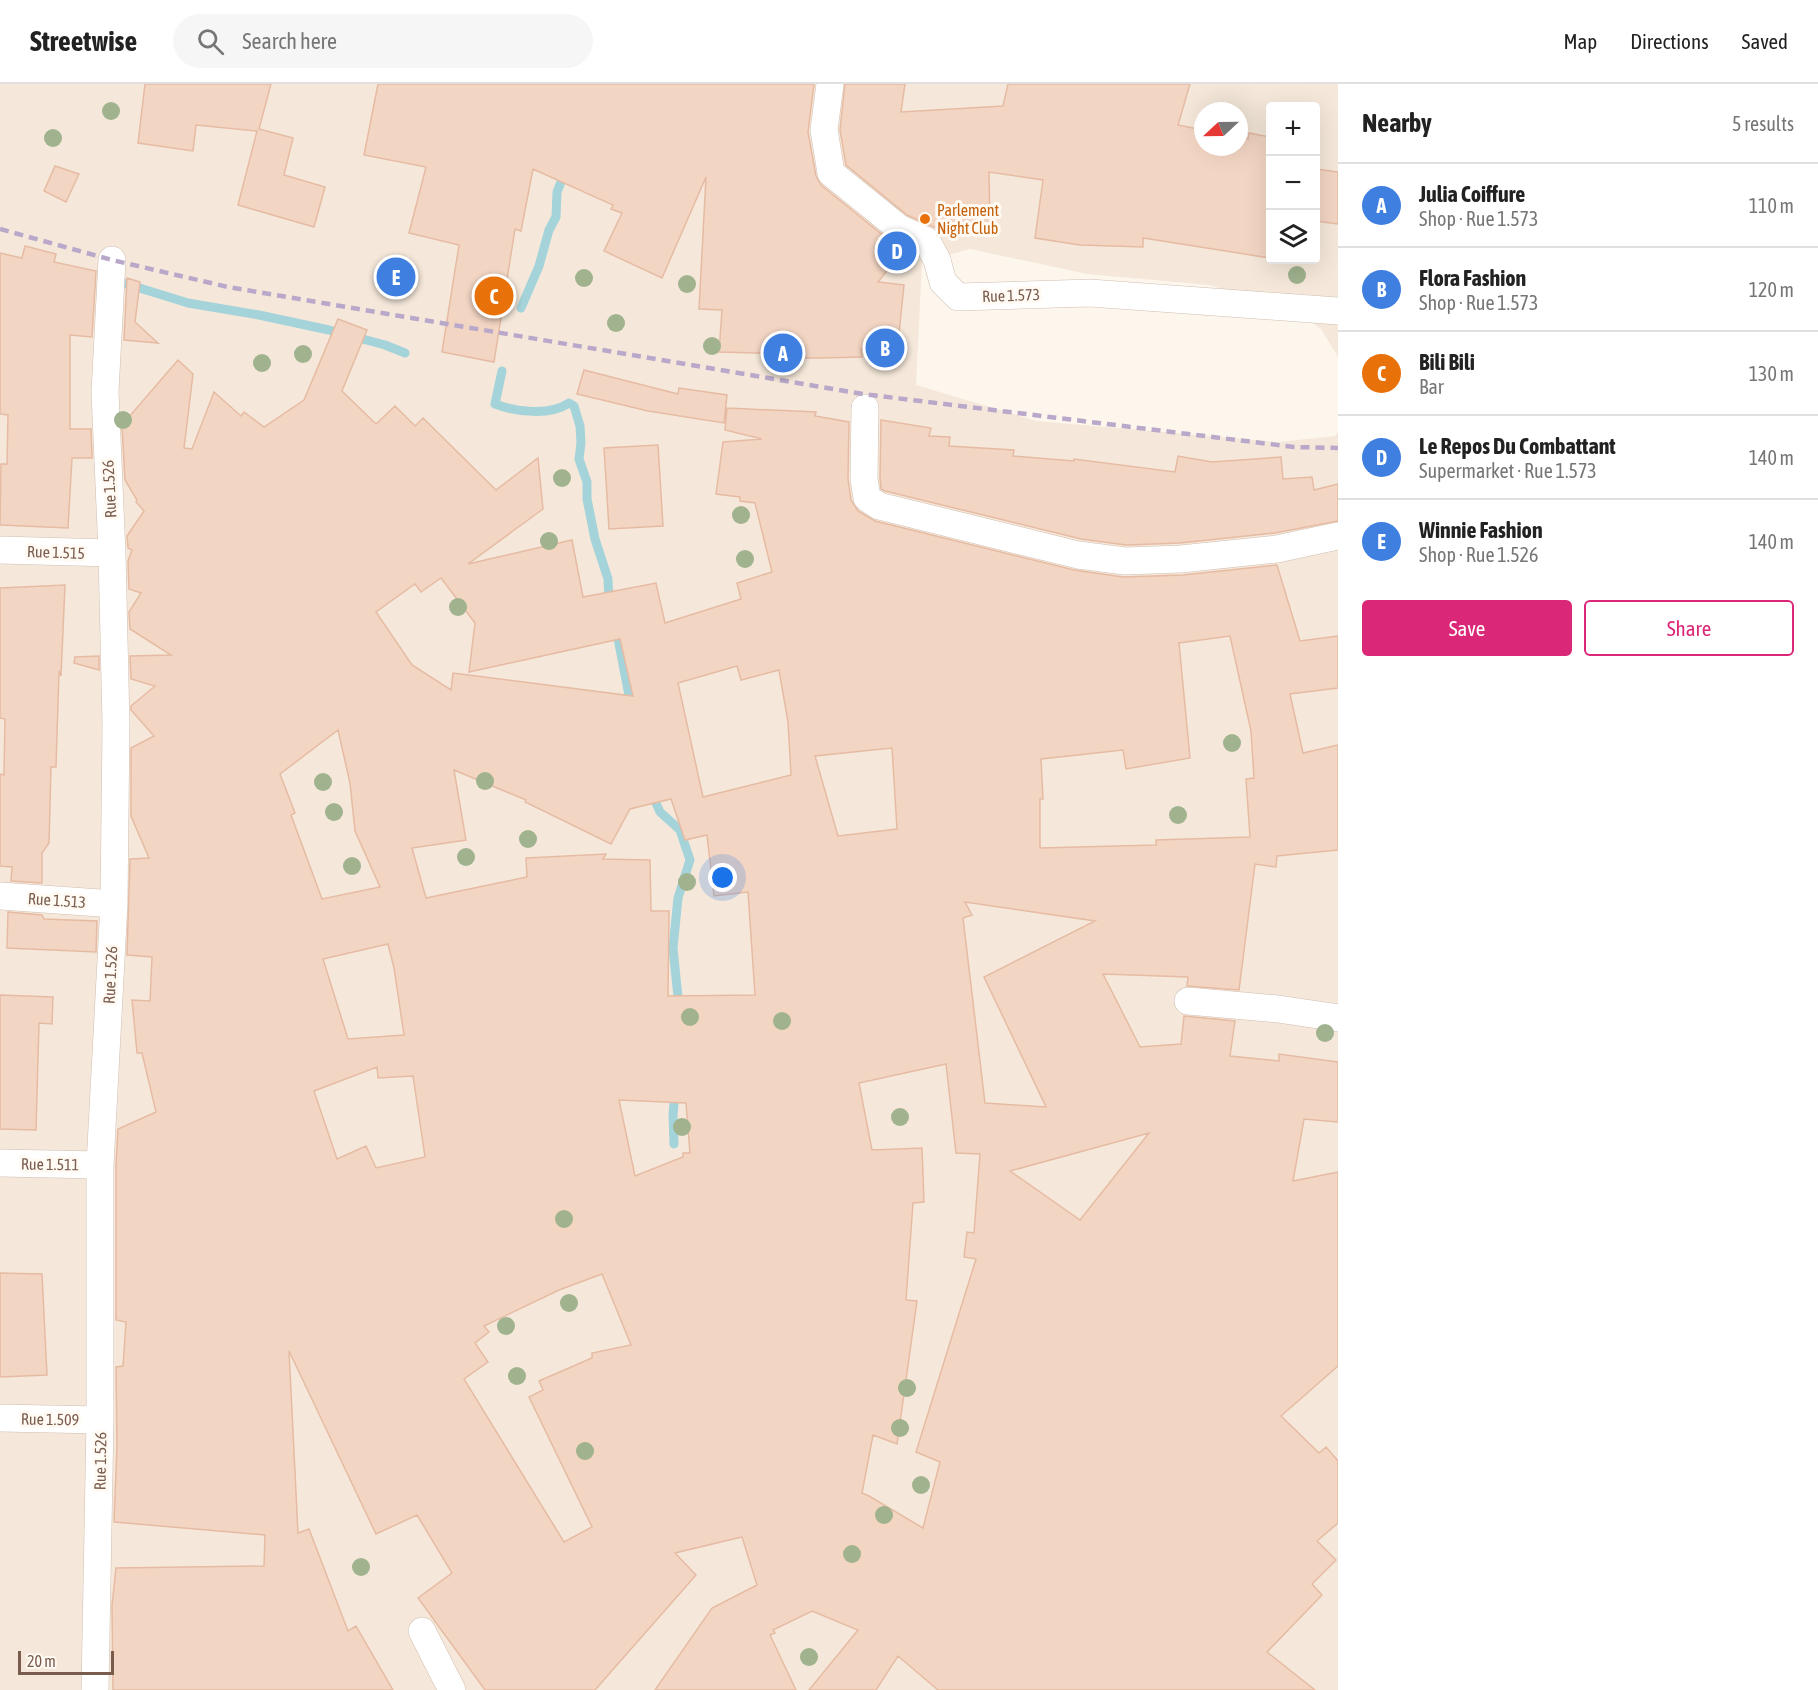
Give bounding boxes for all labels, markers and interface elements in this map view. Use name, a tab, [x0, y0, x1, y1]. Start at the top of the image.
search box	[173, 14, 593, 68]
text: Streetwise	[30, 25, 137, 57]
icon: search	[194, 25, 227, 58]
text: Search here	[242, 28, 337, 54]
text: Map	[1563, 29, 1597, 53]
text: Directions	[1630, 29, 1709, 53]
text: Saved	[1742, 29, 1788, 53]
north arrow	[1194, 102, 1248, 156]
map controls	[1266, 102, 1320, 264]
button: +	[1266, 102, 1320, 156]
text: Nearby	[1362, 108, 1432, 138]
text: 5 results	[1732, 112, 1794, 135]
button: −	[1266, 156, 1320, 210]
text: Julia Coiffure	[1419, 181, 1525, 207]
text: A	[1377, 194, 1386, 217]
text: 110 m	[1749, 194, 1794, 217]
place label: Parlement Night Club	[937, 201, 1000, 238]
text: Shop · Rue 1.573	[1419, 207, 1538, 230]
button: layers	[1266, 210, 1320, 264]
marker: Parlement Night Club	[918, 212, 932, 226]
pin: D	[878, 228, 916, 274]
pin: E	[376, 254, 416, 300]
text: Flora Fashion	[1419, 265, 1526, 291]
pin: C	[474, 274, 514, 318]
text: B	[1377, 278, 1386, 301]
text: 120 m	[1749, 278, 1794, 301]
street label: Rue 1.573	[982, 285, 1040, 305]
text: Shop · Rue 1.573	[1419, 291, 1538, 314]
pin: B	[866, 326, 904, 370]
pin: A	[764, 330, 802, 376]
text: Bili Bili	[1419, 349, 1475, 375]
text: C	[1377, 362, 1386, 385]
text: 130 m	[1749, 362, 1794, 385]
text: Bar	[1419, 375, 1444, 398]
text: Le Repos Du Combattant	[1419, 433, 1616, 459]
text: D	[1376, 446, 1387, 469]
text: 140 m	[1749, 446, 1794, 469]
text: Supermarket · Rue 1.573	[1419, 459, 1597, 482]
street label: Rue 1.526	[98, 460, 120, 518]
text: Winnie Fashion	[1419, 517, 1543, 543]
text: E	[1377, 530, 1386, 553]
text: 140 m	[1749, 530, 1794, 553]
street label: Rue 1.515	[27, 542, 85, 562]
text: Shop · Rue 1.526	[1419, 543, 1538, 566]
button: Save	[1362, 600, 1572, 656]
button: Share	[1584, 600, 1794, 656]
your location	[708, 863, 737, 892]
street label: Rue 1.513	[27, 889, 87, 911]
street label: Rue 1.526	[99, 946, 121, 1004]
street label: Rue 1.511	[21, 1154, 79, 1174]
street label: Rue 1.509	[21, 1409, 79, 1429]
street label: Rue 1.526	[90, 1432, 110, 1490]
scale bar	[18, 1648, 114, 1676]
text: 20 m	[27, 1652, 56, 1670]

